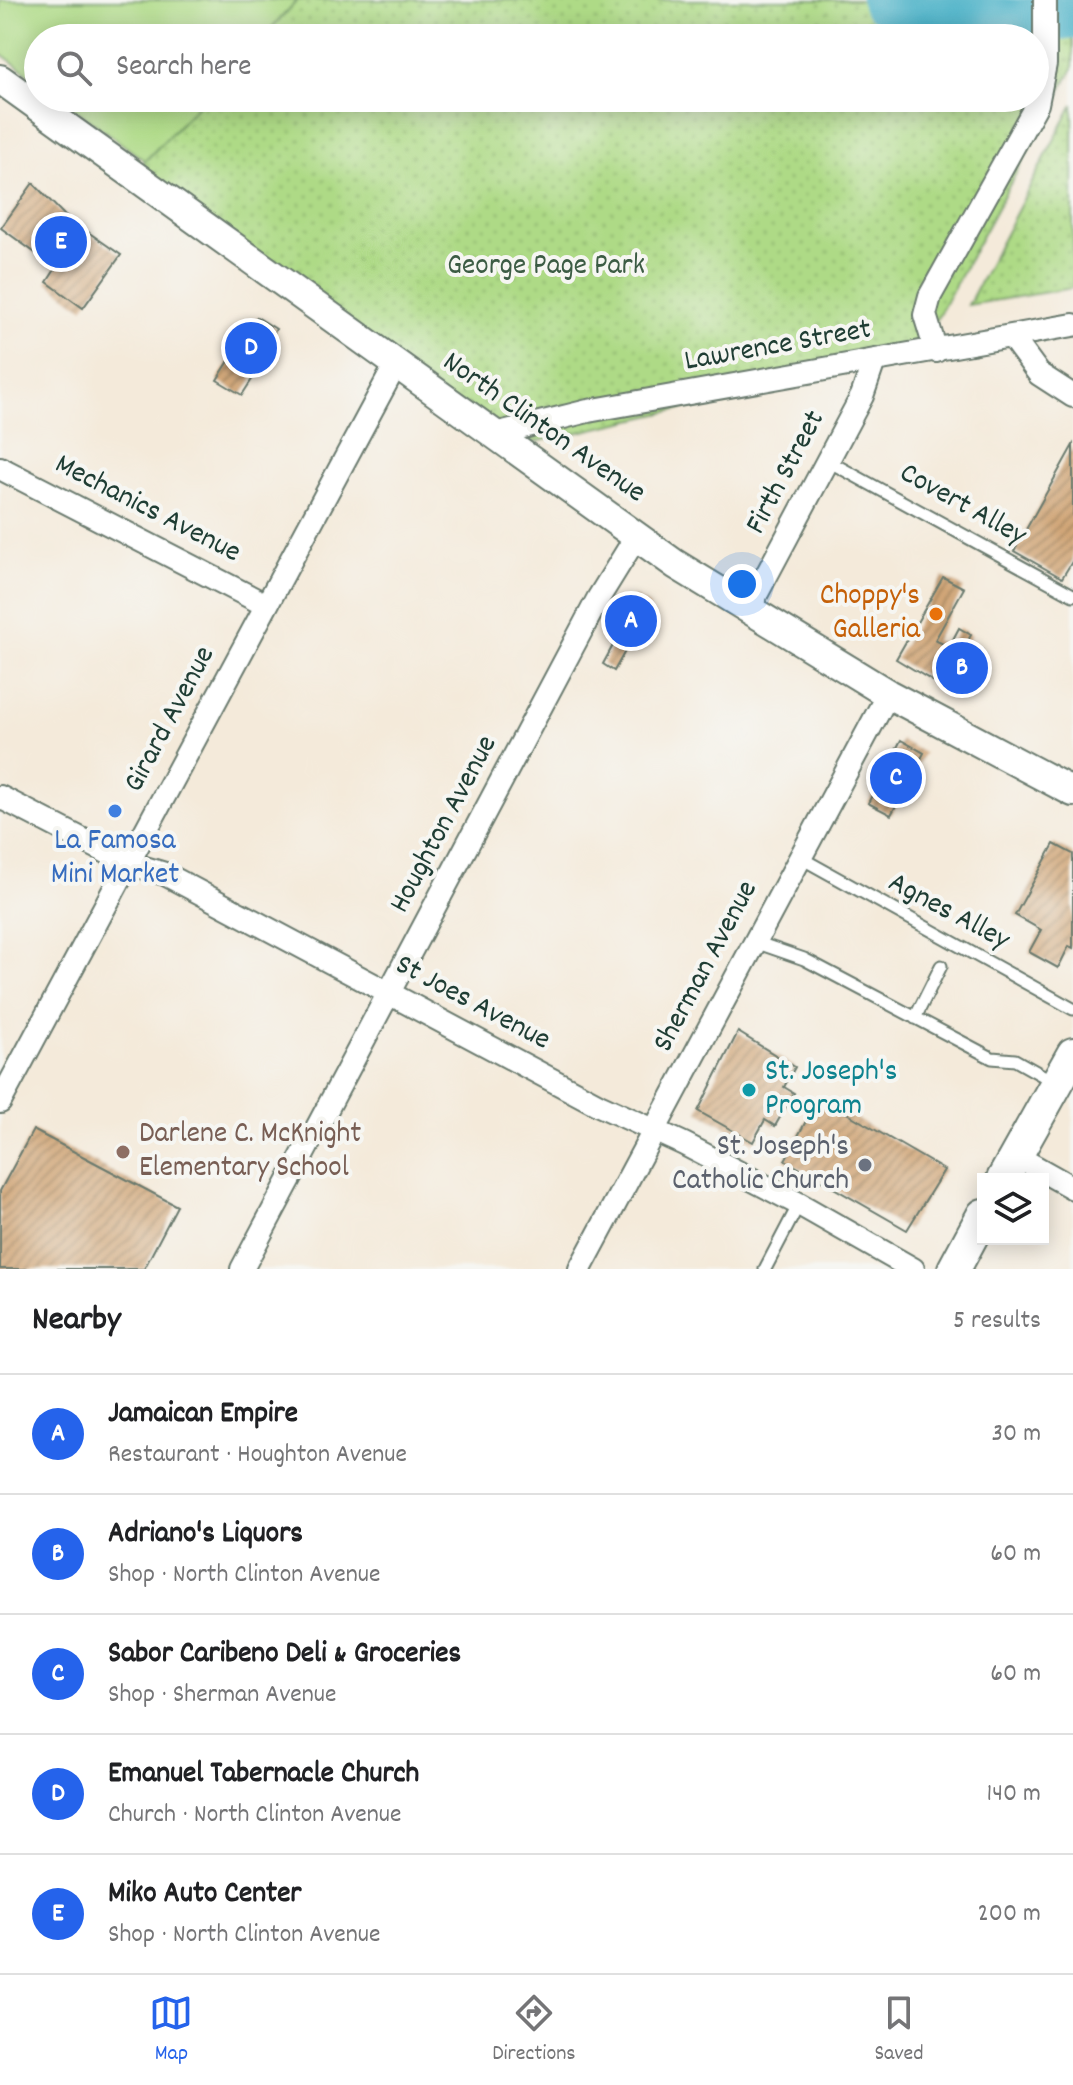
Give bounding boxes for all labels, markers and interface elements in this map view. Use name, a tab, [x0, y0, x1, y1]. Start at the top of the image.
search box	[24, 24, 1049, 112]
icon: search	[52, 46, 96, 90]
text: Search here	[116, 47, 252, 90]
pin: E	[35, 212, 87, 272]
park label: George Page Park	[447, 246, 645, 289]
street label: Lawrence Street	[681, 309, 875, 385]
pin: D	[225, 318, 277, 378]
street label: North Clinton Avenue	[433, 343, 653, 515]
street label: Firth Street	[736, 403, 838, 543]
street label: Mechanics Avenue	[47, 445, 247, 575]
street label: Covert Alley	[891, 454, 1034, 559]
your location	[722, 564, 762, 604]
place label: Choppy's Galleria	[820, 576, 921, 653]
pin: A	[605, 591, 657, 651]
marker: Choppy's Galleria	[927, 605, 945, 623]
pin: B	[936, 638, 988, 698]
street label: Girard Avenue	[114, 639, 228, 801]
street label: Houghton Avenue	[380, 728, 510, 922]
pin: C	[870, 748, 922, 808]
marker: La Famosa Mini Market	[106, 802, 124, 820]
place label: La Famosa Mini Market	[51, 821, 179, 898]
street label: Agnes Alley	[880, 863, 1017, 963]
street label: Sherman Avenue	[644, 874, 770, 1060]
street label: St Joes Avenue	[387, 945, 557, 1063]
place label: St. Joseph's Program	[765, 1052, 897, 1129]
marker: St. Joseph's Program	[740, 1081, 758, 1099]
place label: Darlene C. McKnight Elementary School	[139, 1114, 361, 1191]
place label: St. Joseph's Catholic Church	[672, 1127, 849, 1204]
marker: Darlene C. McKnight Elementary School	[114, 1143, 132, 1161]
marker: St. Joseph's Catholic Church	[856, 1156, 874, 1174]
map controls	[977, 1173, 1049, 1245]
button: layers	[977, 1173, 1049, 1245]
text: Nearby	[32, 1297, 121, 1346]
text: 5 results	[953, 1303, 1041, 1340]
text: Jamaican Empire	[108, 1394, 298, 1437]
text: A	[51, 1416, 65, 1453]
text: 30 m	[991, 1416, 1041, 1453]
text: Restaurant · Houghton Avenue	[108, 1437, 407, 1474]
text: Adriano's Liquors	[108, 1514, 303, 1557]
text: B	[52, 1536, 64, 1573]
text: 60 m	[990, 1536, 1041, 1573]
text: Shop · North Clinton Avenue	[108, 1557, 380, 1594]
text: Sabor Caribeno Deli & Groceries	[108, 1634, 461, 1677]
text: C	[52, 1656, 64, 1693]
text: 60 m	[990, 1656, 1041, 1693]
text: Shop · Sherman Avenue	[108, 1677, 336, 1714]
text: Emanuel Tabernacle Church	[108, 1754, 419, 1797]
text: D	[51, 1776, 65, 1813]
text: 140 m	[987, 1776, 1041, 1813]
text: Church · North Clinton Avenue	[108, 1797, 401, 1834]
text: Miko Auto Center	[108, 1874, 301, 1917]
text: E	[52, 1896, 64, 1933]
text: 200 m	[977, 1896, 1041, 1933]
text: Shop · North Clinton Avenue	[108, 1917, 380, 1954]
tab: Map	[149, 1991, 193, 2070]
tab: Directions	[492, 1991, 576, 2070]
tab: Saved	[874, 1991, 924, 2070]

